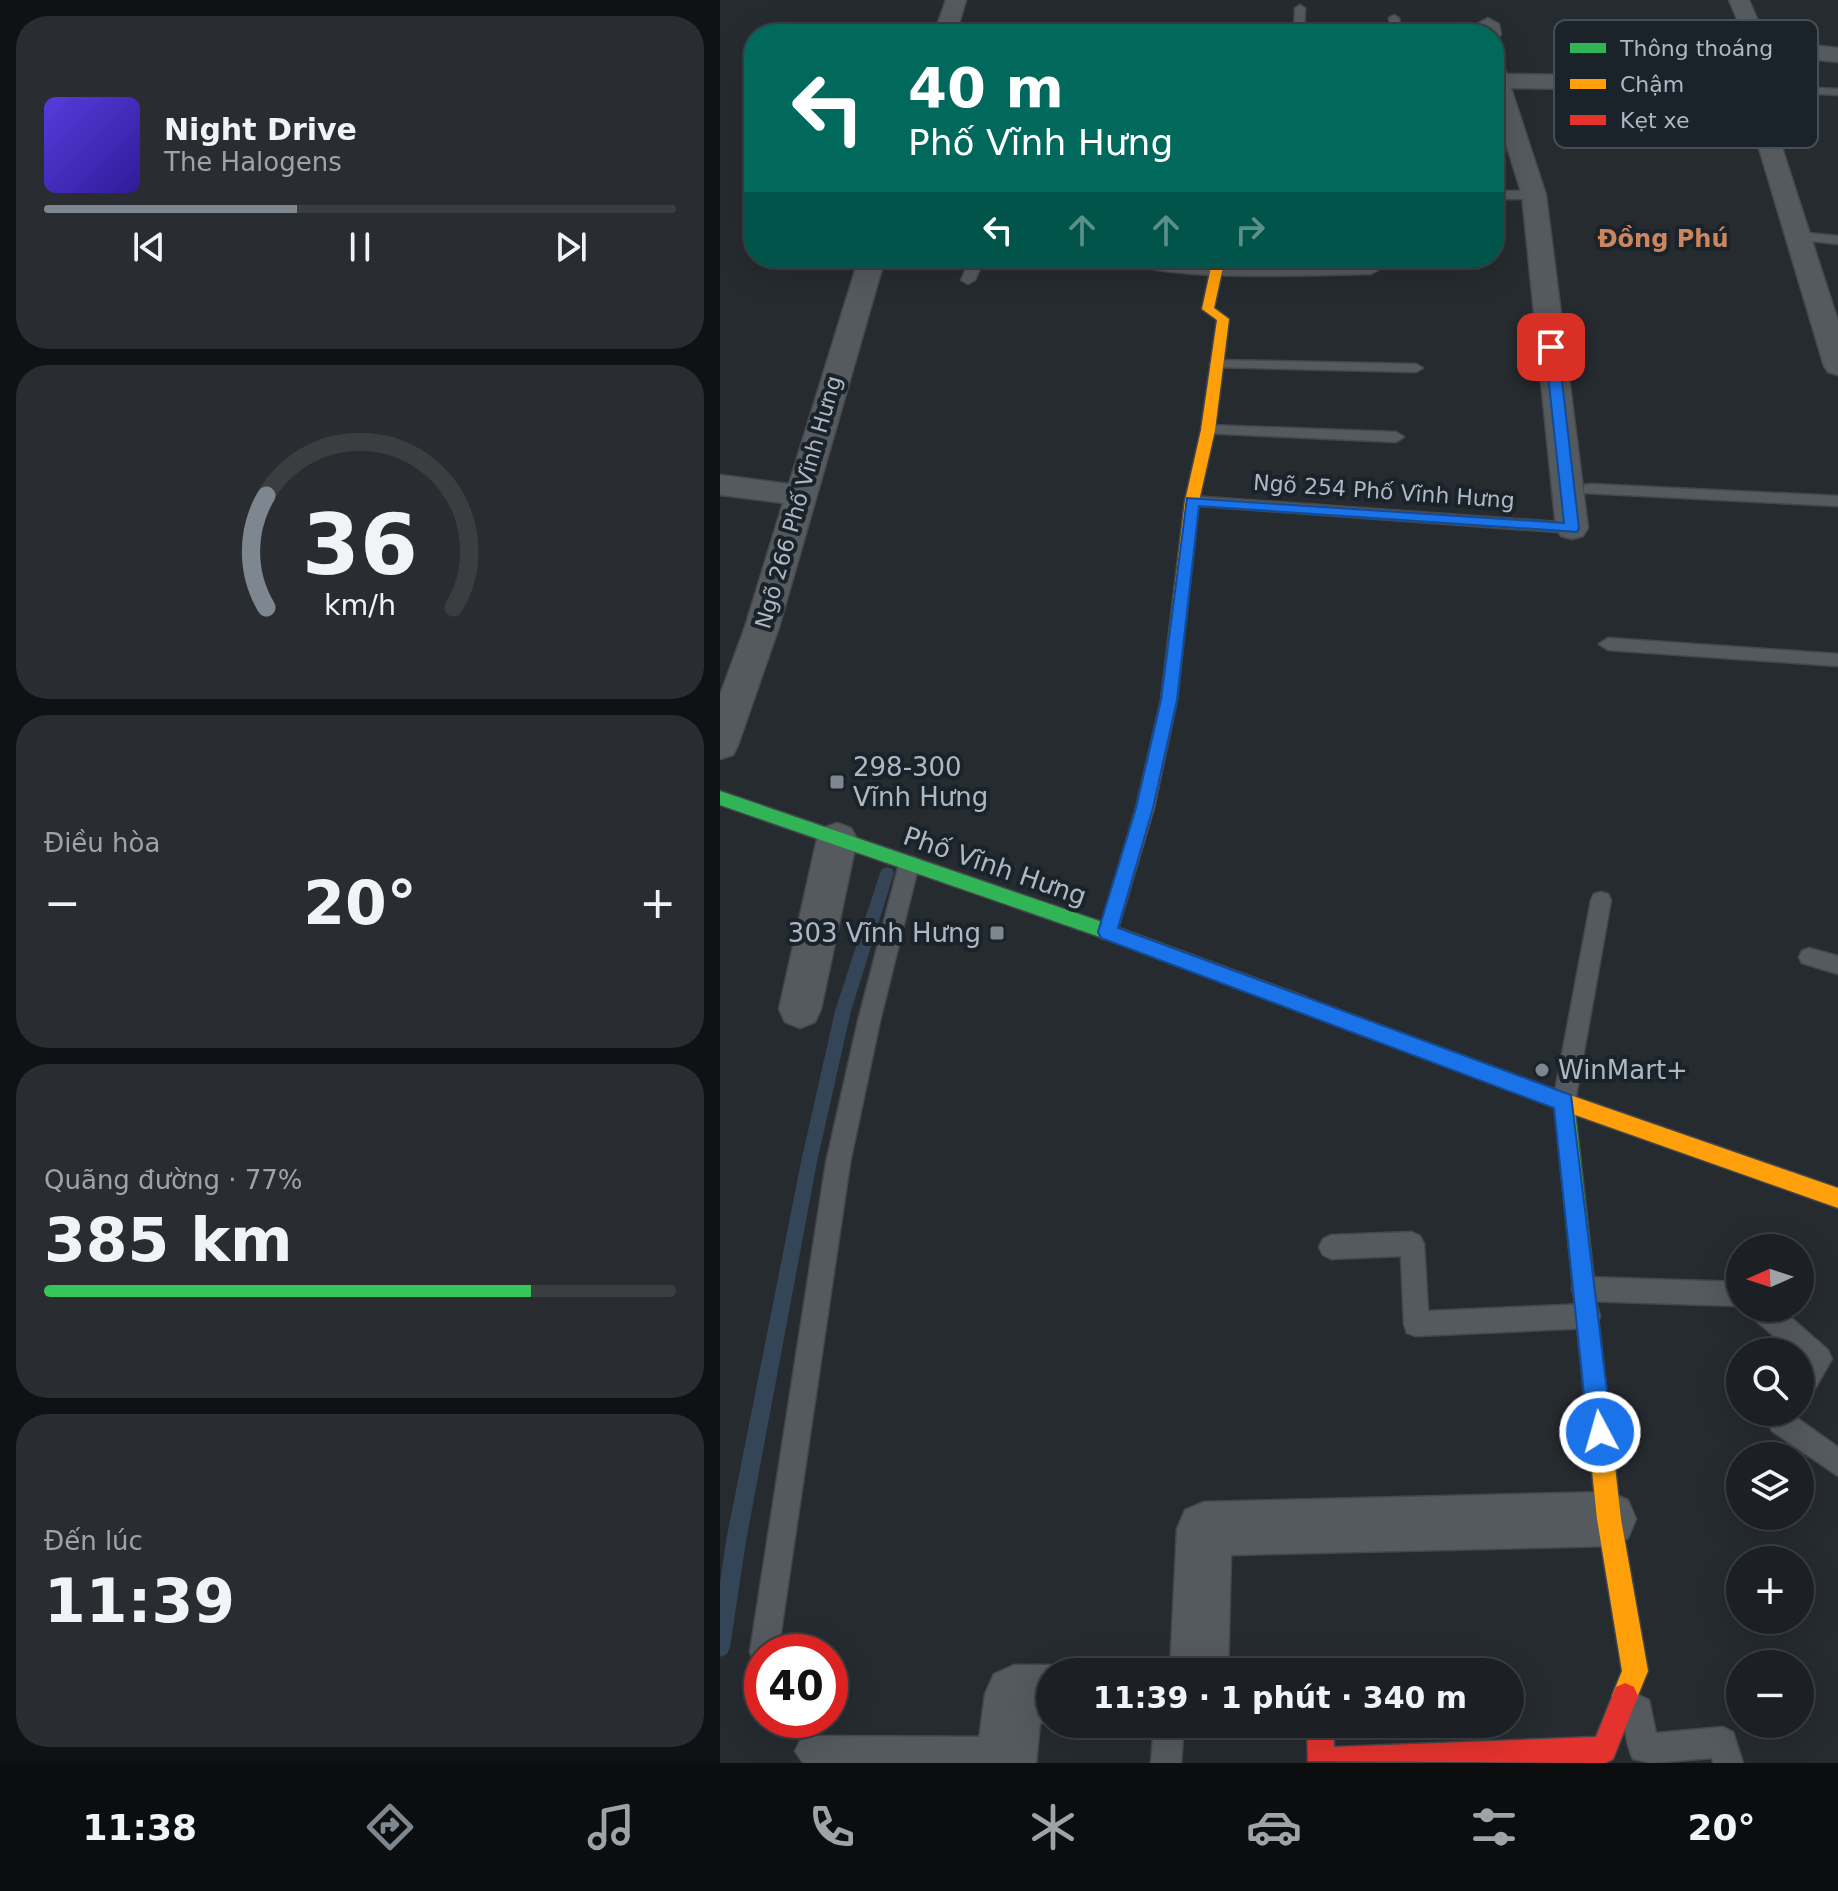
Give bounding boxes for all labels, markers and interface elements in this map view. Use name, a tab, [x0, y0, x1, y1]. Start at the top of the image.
legend	[1554, 20, 1818, 148]
text: Thông thoáng	[1619, 36, 1773, 61]
text: 40 m	[908, 55, 1064, 120]
icon: left	[776, 56, 880, 160]
text: Chậm	[1620, 72, 1684, 97]
text: Kẹt xe	[1620, 108, 1689, 133]
text: Night Drive	[164, 112, 357, 147]
text: Phố Vĩnh Hưng	[908, 122, 1173, 163]
text: The Halogens	[164, 147, 342, 177]
icon: left	[976, 208, 1020, 252]
icon: ahead	[1060, 208, 1104, 252]
icon: ahead	[1144, 208, 1188, 252]
icon: right	[1228, 208, 1272, 252]
icon: previous	[127, 225, 171, 269]
icon: pause	[338, 225, 382, 269]
icon: next	[549, 225, 593, 269]
district label: Đồng Phú	[1598, 225, 1728, 253]
pin	[1517, 313, 1585, 381]
icon: arrive	[1529, 325, 1573, 369]
street label: Ngõ 266 Phố Vĩnh Hưng	[750, 373, 847, 631]
street label: Ngõ 254 Phố Vĩnh Hưng	[1252, 470, 1516, 513]
text: 36	[302, 497, 418, 594]
text: km/h	[324, 588, 396, 622]
place label: 298-300 Vĩnh Hưng	[853, 752, 988, 812]
marker: 298-300 Vĩnh Hưng	[828, 773, 846, 791]
street label: Phố Vĩnh Hưng	[900, 821, 1090, 911]
text: Điều hòa	[44, 828, 160, 858]
text: 20°	[303, 868, 417, 938]
text: −	[44, 877, 81, 928]
text: +	[639, 877, 676, 928]
place label: 303 Vĩnh Hưng	[788, 918, 981, 948]
marker: 303 Vĩnh Hưng	[988, 924, 1006, 942]
place label: WinMart+	[1558, 1055, 1688, 1085]
marker: WinMart+	[1533, 1061, 1551, 1079]
text: Quãng đường · 77%	[44, 1165, 303, 1195]
text: 385 km	[44, 1205, 293, 1275]
north arrow	[1726, 1234, 1814, 1322]
map controls	[1726, 1234, 1814, 1738]
button: search	[1726, 1338, 1814, 1426]
position arrow	[1558, 1390, 1642, 1474]
button: layers	[1726, 1442, 1814, 1530]
text: Đến lúc	[44, 1526, 143, 1556]
button: +	[1726, 1546, 1814, 1634]
text: 11:39	[44, 1566, 235, 1636]
speed limit sign: 40	[744, 1634, 848, 1738]
button: −	[1726, 1650, 1814, 1738]
text: 11:39 · 1 phút · 340 m	[1093, 1680, 1467, 1715]
icon: directions	[362, 1799, 418, 1855]
icon: music	[583, 1799, 639, 1855]
icon: phone	[804, 1799, 860, 1855]
icon: climate	[1025, 1799, 1081, 1855]
icon: car	[1246, 1799, 1302, 1855]
icon: filters	[1466, 1799, 1522, 1855]
text: 11:38	[82, 1807, 197, 1848]
text: 20°	[1687, 1807, 1756, 1848]

